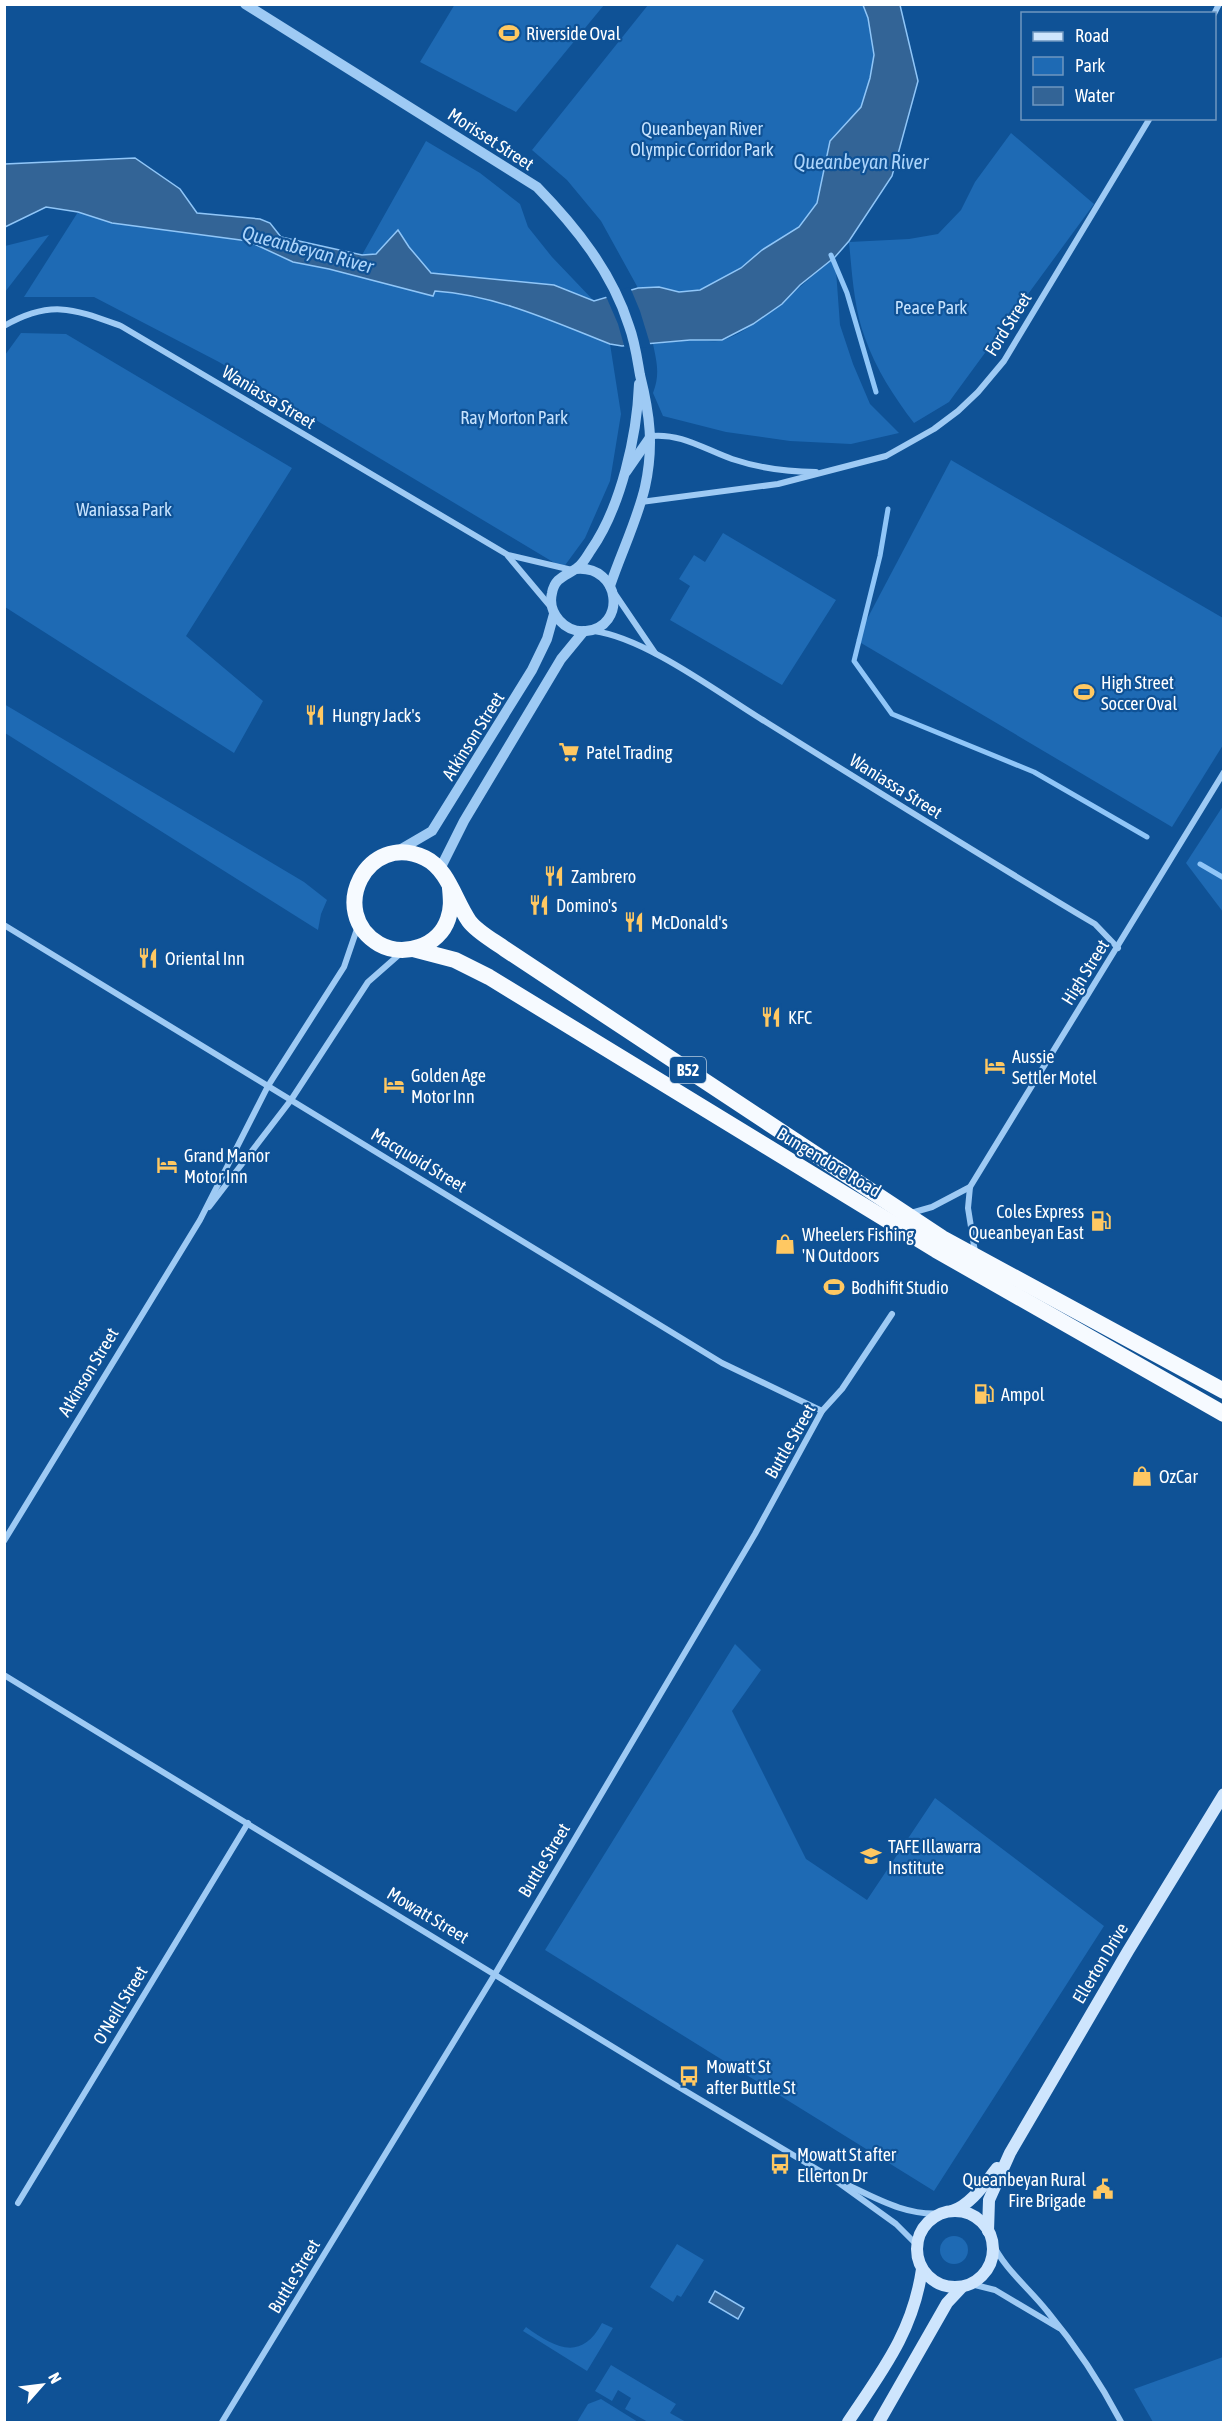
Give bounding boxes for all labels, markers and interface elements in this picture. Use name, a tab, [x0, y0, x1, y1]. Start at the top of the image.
legend	[1021, 12, 1216, 120]
sports icon: Riverside Oval	[497, 21, 521, 45]
place label: Riverside Oval	[526, 23, 621, 44]
text: Road	[1075, 25, 1109, 46]
text: Park	[1075, 55, 1105, 76]
text: Water	[1075, 85, 1115, 106]
street label: Morisset Street	[444, 104, 538, 174]
park label: Queanbeyan River Olympic Corridor Park	[630, 118, 774, 160]
water label: Queanbeyan River	[794, 150, 929, 173]
water label: Queanbeyan River	[240, 220, 377, 278]
street label: Ford Street	[980, 288, 1036, 360]
park label: Peace Park	[895, 297, 967, 318]
street label: Waniassa Street	[219, 361, 319, 433]
park label: Ray Morton Park	[460, 407, 568, 428]
park label: Waniassa Park	[76, 499, 172, 520]
place label: High Street Soccer Oval	[1101, 672, 1177, 714]
sports icon: High Street Soccer Oval	[1072, 680, 1096, 704]
street label: Atkinson Street	[438, 688, 508, 784]
restaurant icon: Hungry Jack's	[303, 703, 327, 727]
place label: Hungry Jack's	[332, 705, 421, 726]
supermarket icon: Patel Trading	[557, 740, 581, 764]
place label: Patel Trading	[586, 742, 673, 763]
street label: Waniassa Street	[846, 749, 946, 823]
restaurant icon: Zambrero	[542, 864, 566, 888]
place label: Zambrero	[571, 866, 636, 887]
restaurant icon: Domino's	[527, 893, 551, 917]
place label: Domino's	[556, 895, 617, 916]
restaurant icon: McDonald's	[622, 910, 646, 934]
place label: McDonald's	[651, 912, 728, 933]
street label: High Street	[1057, 935, 1113, 1009]
restaurant icon: Oriental Inn	[136, 946, 160, 970]
place label: Oriental Inn	[165, 948, 245, 969]
restaurant icon: KFC	[759, 1005, 783, 1029]
place label: KFC	[788, 1007, 812, 1028]
place label: Aussie Settler Motel	[1012, 1046, 1097, 1088]
hotel icon: Aussie Settler Motel	[983, 1054, 1007, 1078]
road number: B52	[670, 1057, 706, 1083]
place label: Golden Age Motor Inn	[411, 1065, 486, 1107]
hotel icon: Golden Age Motor Inn	[382, 1073, 406, 1097]
street label: Macquoid Street	[368, 1123, 470, 1197]
street label: Bungendore Road	[773, 1123, 885, 1201]
place label: Grand Manor Motor Inn	[184, 1145, 270, 1187]
hotel icon: Grand Manor Motor Inn	[155, 1153, 179, 1177]
place label: Coles Express Queanbeyan East	[969, 1201, 1084, 1243]
fuel station icon: Coles Express Queanbeyan East	[1089, 1209, 1113, 1233]
place label: Wheelers Fishing 'N Outdoors	[802, 1224, 914, 1266]
shop icon: Wheelers Fishing 'N Outdoors	[773, 1232, 797, 1256]
sports icon: Bodhifit Studio	[822, 1275, 846, 1299]
place label: Bodhifit Studio	[851, 1277, 949, 1298]
street label: Atkinson Street	[53, 1324, 123, 1420]
fuel station icon: Ampol	[972, 1382, 996, 1406]
place label: Ampol	[1001, 1384, 1045, 1405]
street label: Buttle Street	[760, 1400, 820, 1482]
shop icon: OzCar	[1130, 1464, 1154, 1488]
place label: OzCar	[1159, 1466, 1198, 1487]
street label: Buttle Street	[514, 1819, 574, 1901]
place label: TAFE Illawarra Institute	[888, 1836, 981, 1878]
school or university icon: TAFE Illawarra Institute	[859, 1844, 883, 1868]
street label: Mowatt Street	[383, 1882, 473, 1948]
street label: Ellerton Drive	[1068, 1919, 1132, 2007]
street label: O'Neill Street	[88, 1962, 152, 2048]
place label: Mowatt St after Buttle St	[706, 2056, 796, 2098]
bus stop icon: Mowatt St after Buttle St	[677, 2064, 701, 2088]
place label: Mowatt St after Ellerton Dr	[797, 2144, 897, 2186]
bus stop icon: Mowatt St after Ellerton Dr	[768, 2152, 792, 2176]
place label: Queanbeyan Rural Fire Brigade	[962, 2169, 1086, 2211]
public building icon: Queanbeyan Rural Fire Brigade	[1091, 2177, 1115, 2201]
street label: Buttle Street	[264, 2235, 324, 2317]
north arrow	[12, 2355, 72, 2415]
text: N	[45, 2370, 65, 2386]

